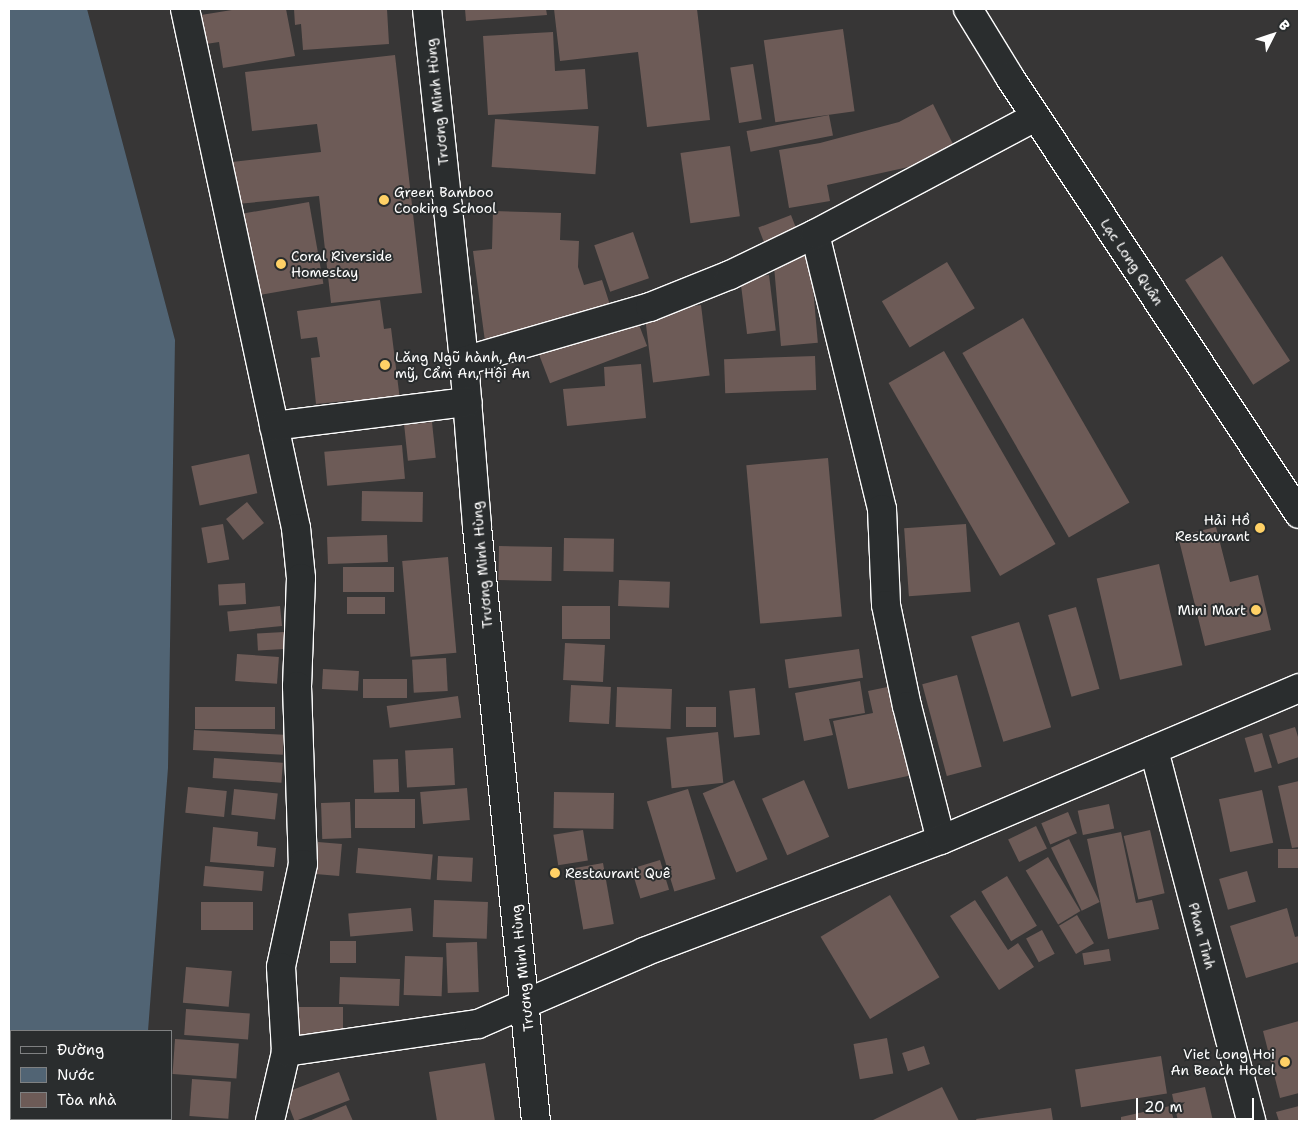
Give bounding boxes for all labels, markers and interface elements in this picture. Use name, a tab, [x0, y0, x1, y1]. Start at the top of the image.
north arrow	[1248, 10, 1298, 60]
text: B	[1275, 16, 1294, 34]
street label: Trương Minh Hùng	[422, 38, 452, 166]
place label: Green Bamboo Cooking School	[394, 184, 496, 216]
marker: Green Bamboo Cooking School	[378, 194, 390, 206]
street label: Lạc Long Quân	[1097, 215, 1167, 309]
place label: Coral Riverside Homestay	[291, 248, 392, 280]
marker: Coral Riverside Homestay	[275, 258, 287, 270]
place label: Lăng Ngũ hành, An mỹ, Cẩm An, Hội An	[395, 349, 530, 382]
marker: Lăng Ngũ hành, An mỹ, Cẩm An, Hội An	[379, 359, 391, 371]
street label: Trương Minh Hùng	[468, 501, 496, 629]
place label: Hải Hồ Restaurant	[1175, 512, 1250, 544]
marker: Hải Hồ Restaurant	[1254, 522, 1266, 534]
place label: Mini Mart	[1177, 602, 1246, 618]
marker: Mini Mart	[1250, 604, 1262, 616]
place label: Restaurant Quê	[565, 865, 671, 881]
marker: Restaurant Quê	[549, 867, 561, 879]
street label: Phan Tình	[1185, 901, 1219, 971]
street label: Trương Minh Hùng	[507, 904, 537, 1032]
legend	[10, 1030, 172, 1120]
text: Đường	[57, 1040, 104, 1060]
place label: Viet Long Hoi An Beach Hotel	[1170, 1046, 1275, 1078]
marker: Viet Long Hoi An Beach Hotel	[1279, 1056, 1291, 1068]
text: Nước	[57, 1065, 94, 1085]
scale bar	[1138, 1088, 1256, 1120]
text: Tòa nhà	[57, 1090, 116, 1110]
text: 20 m	[1144, 1097, 1183, 1117]

